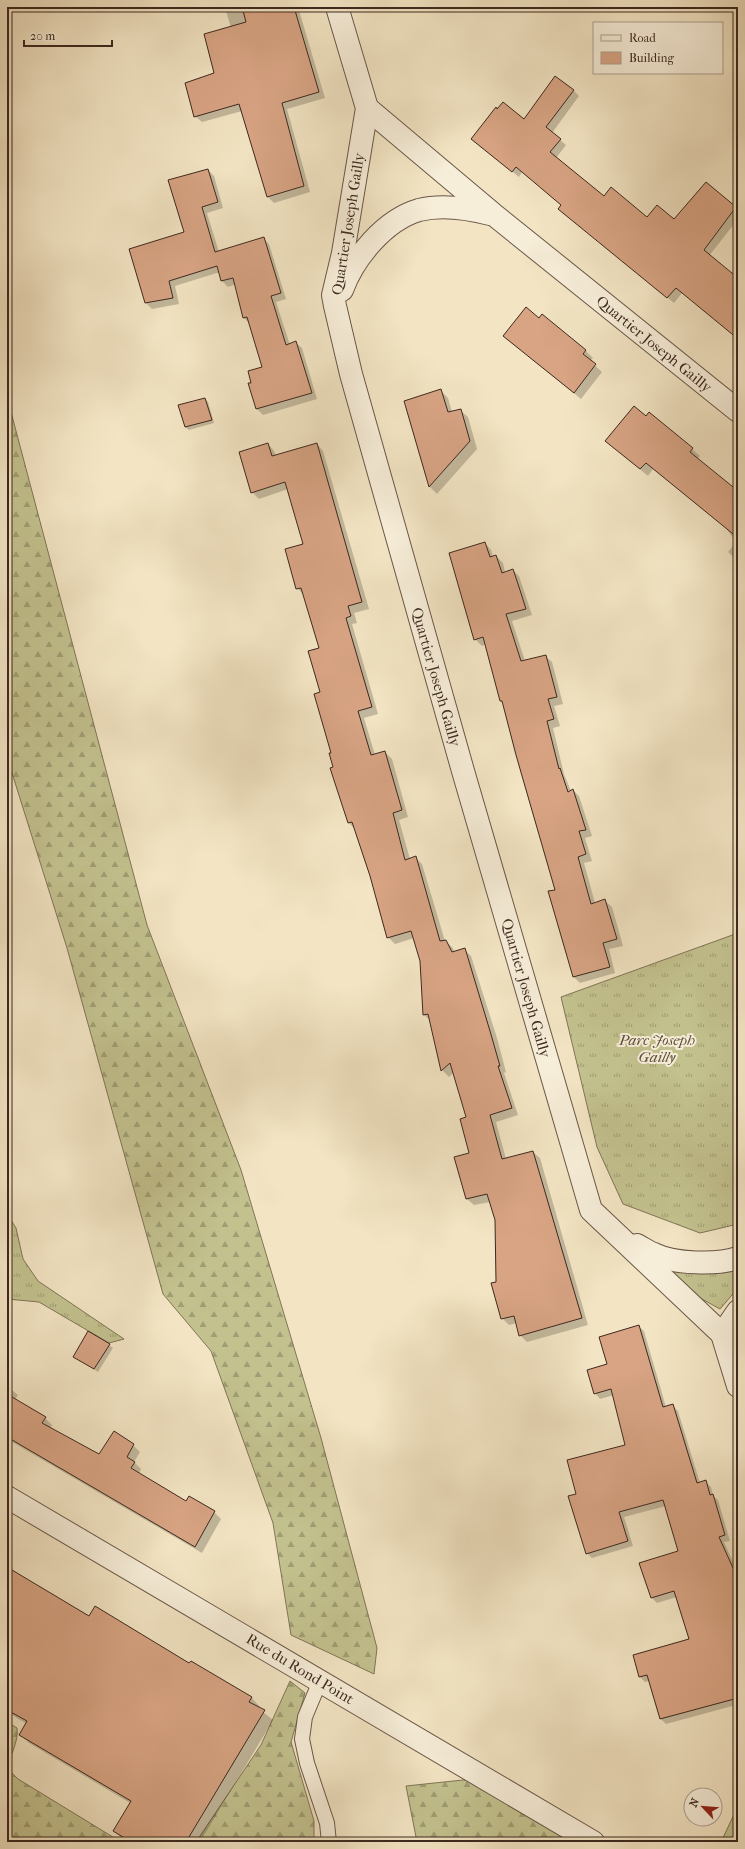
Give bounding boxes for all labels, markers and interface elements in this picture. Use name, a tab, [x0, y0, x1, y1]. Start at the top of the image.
scale bar	[24, 22, 112, 48]
legend	[593, 22, 723, 74]
text: 20 m	[30, 29, 55, 43]
text: Road	[629, 31, 656, 45]
text: Building	[629, 51, 674, 65]
street label: Quartier Joseph Gailly	[328, 151, 368, 296]
street label: Quartier Joseph Gailly	[593, 292, 716, 397]
street label: Quartier Joseph Gailly	[408, 605, 465, 749]
street label: Quartier Joseph Gailly	[498, 916, 555, 1060]
park label: Parc Joseph Gailly	[618, 1031, 695, 1066]
street label: Rue du Rond Point	[243, 1630, 358, 1709]
north arrow	[683, 1787, 723, 1827]
text: N	[687, 1796, 702, 1809]

